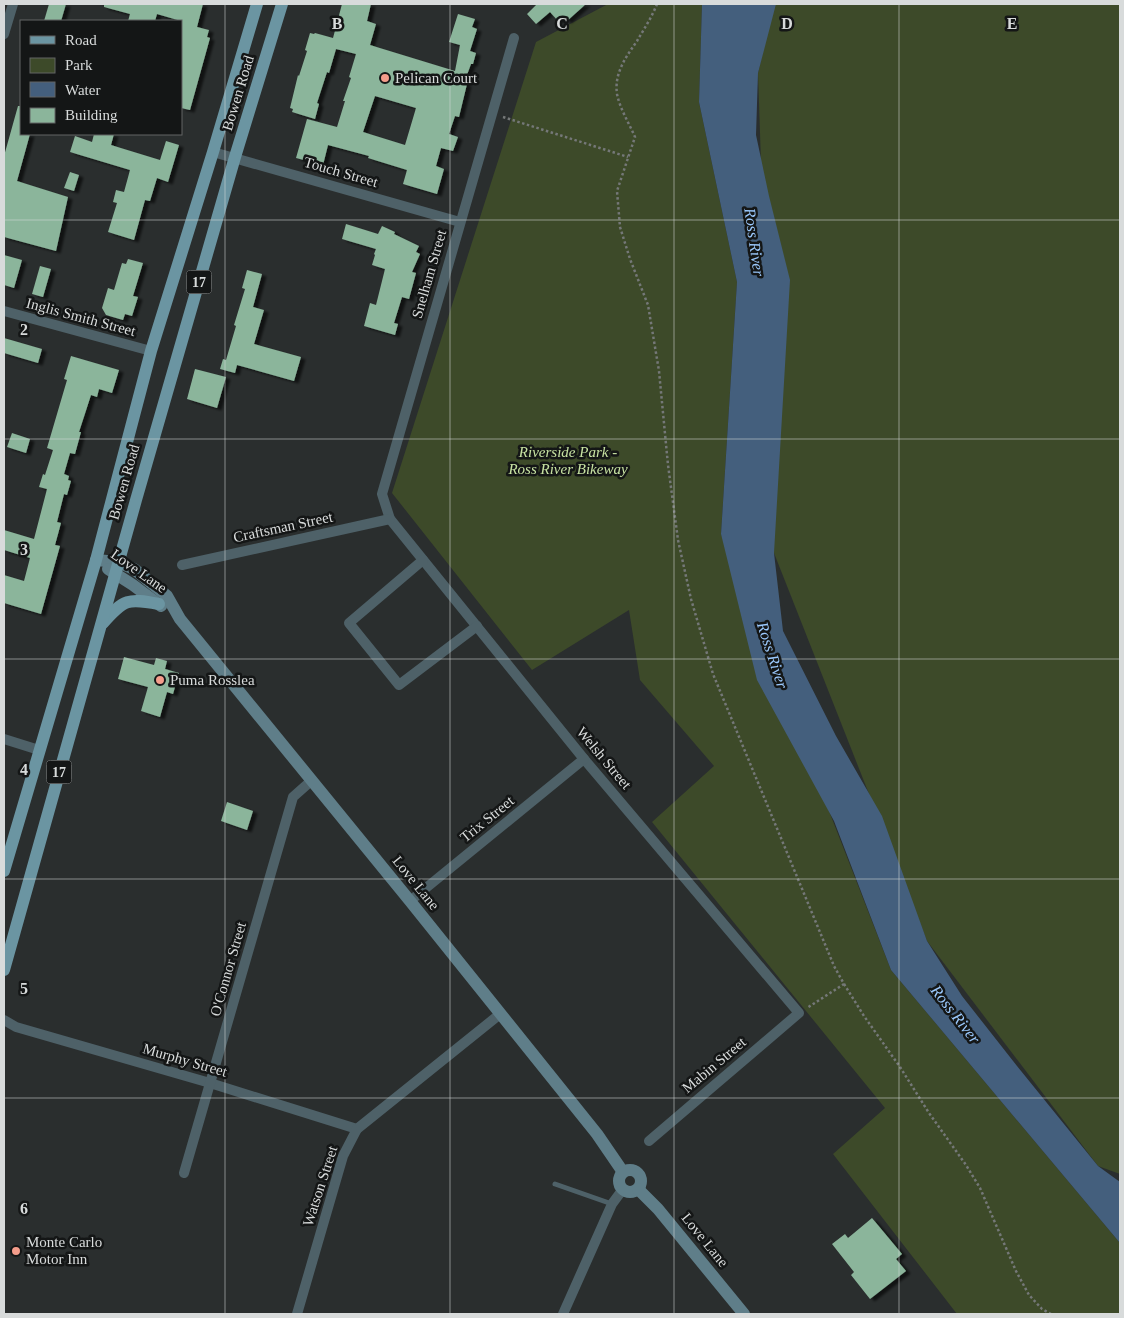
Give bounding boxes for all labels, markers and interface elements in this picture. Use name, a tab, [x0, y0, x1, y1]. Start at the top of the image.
text: B	[332, 15, 343, 32]
text: C	[556, 15, 568, 32]
text: D	[781, 15, 793, 32]
text: E	[1007, 15, 1017, 32]
legend	[20, 20, 182, 135]
text: Road	[65, 32, 97, 48]
street label: Bowen Road	[219, 53, 257, 133]
text: Park	[65, 57, 93, 73]
place label: Pelican Court	[395, 70, 478, 86]
marker: Pelican Court	[379, 72, 391, 84]
text: Water	[65, 82, 100, 98]
text: Building	[65, 107, 118, 123]
street label: Touch Street	[302, 154, 381, 190]
water label: Ross River	[741, 206, 768, 278]
street label: Snelham Street	[409, 227, 449, 320]
road number: 17	[186, 270, 212, 294]
street label: Inglis Smith Street	[25, 295, 138, 340]
text: 2	[20, 321, 28, 338]
street label: Bowen Road	[106, 442, 143, 522]
park label: Riverside Park - Ross River Bikeway	[507, 444, 628, 477]
street label: Craftsman Street	[232, 508, 335, 545]
text: 3	[20, 541, 28, 558]
street label: Love Lane	[108, 546, 170, 596]
water label: Ross River	[753, 619, 791, 691]
place label: Puma Rosslea	[170, 672, 255, 688]
marker: Puma Rosslea	[154, 674, 166, 686]
street label: Welsh Street	[573, 724, 635, 793]
road number: 17	[46, 760, 72, 784]
text: 4	[20, 761, 28, 778]
street label: Trix Street	[457, 792, 518, 845]
street label: Love Lane	[389, 853, 443, 913]
street label: O'Connor Street	[207, 919, 249, 1018]
text: 5	[20, 980, 28, 997]
water label: Ross River	[927, 981, 984, 1047]
street label: Mabin Street	[679, 1033, 750, 1096]
street label: Murphy Street	[141, 1040, 230, 1080]
street label: Watson Street	[300, 1143, 341, 1228]
text: 6	[20, 1200, 28, 1217]
street label: Love Lane	[678, 1210, 732, 1270]
place label: Monte Carlo Motor Inn	[26, 1234, 102, 1267]
marker: Monte Carlo Motor Inn	[10, 1245, 22, 1257]

